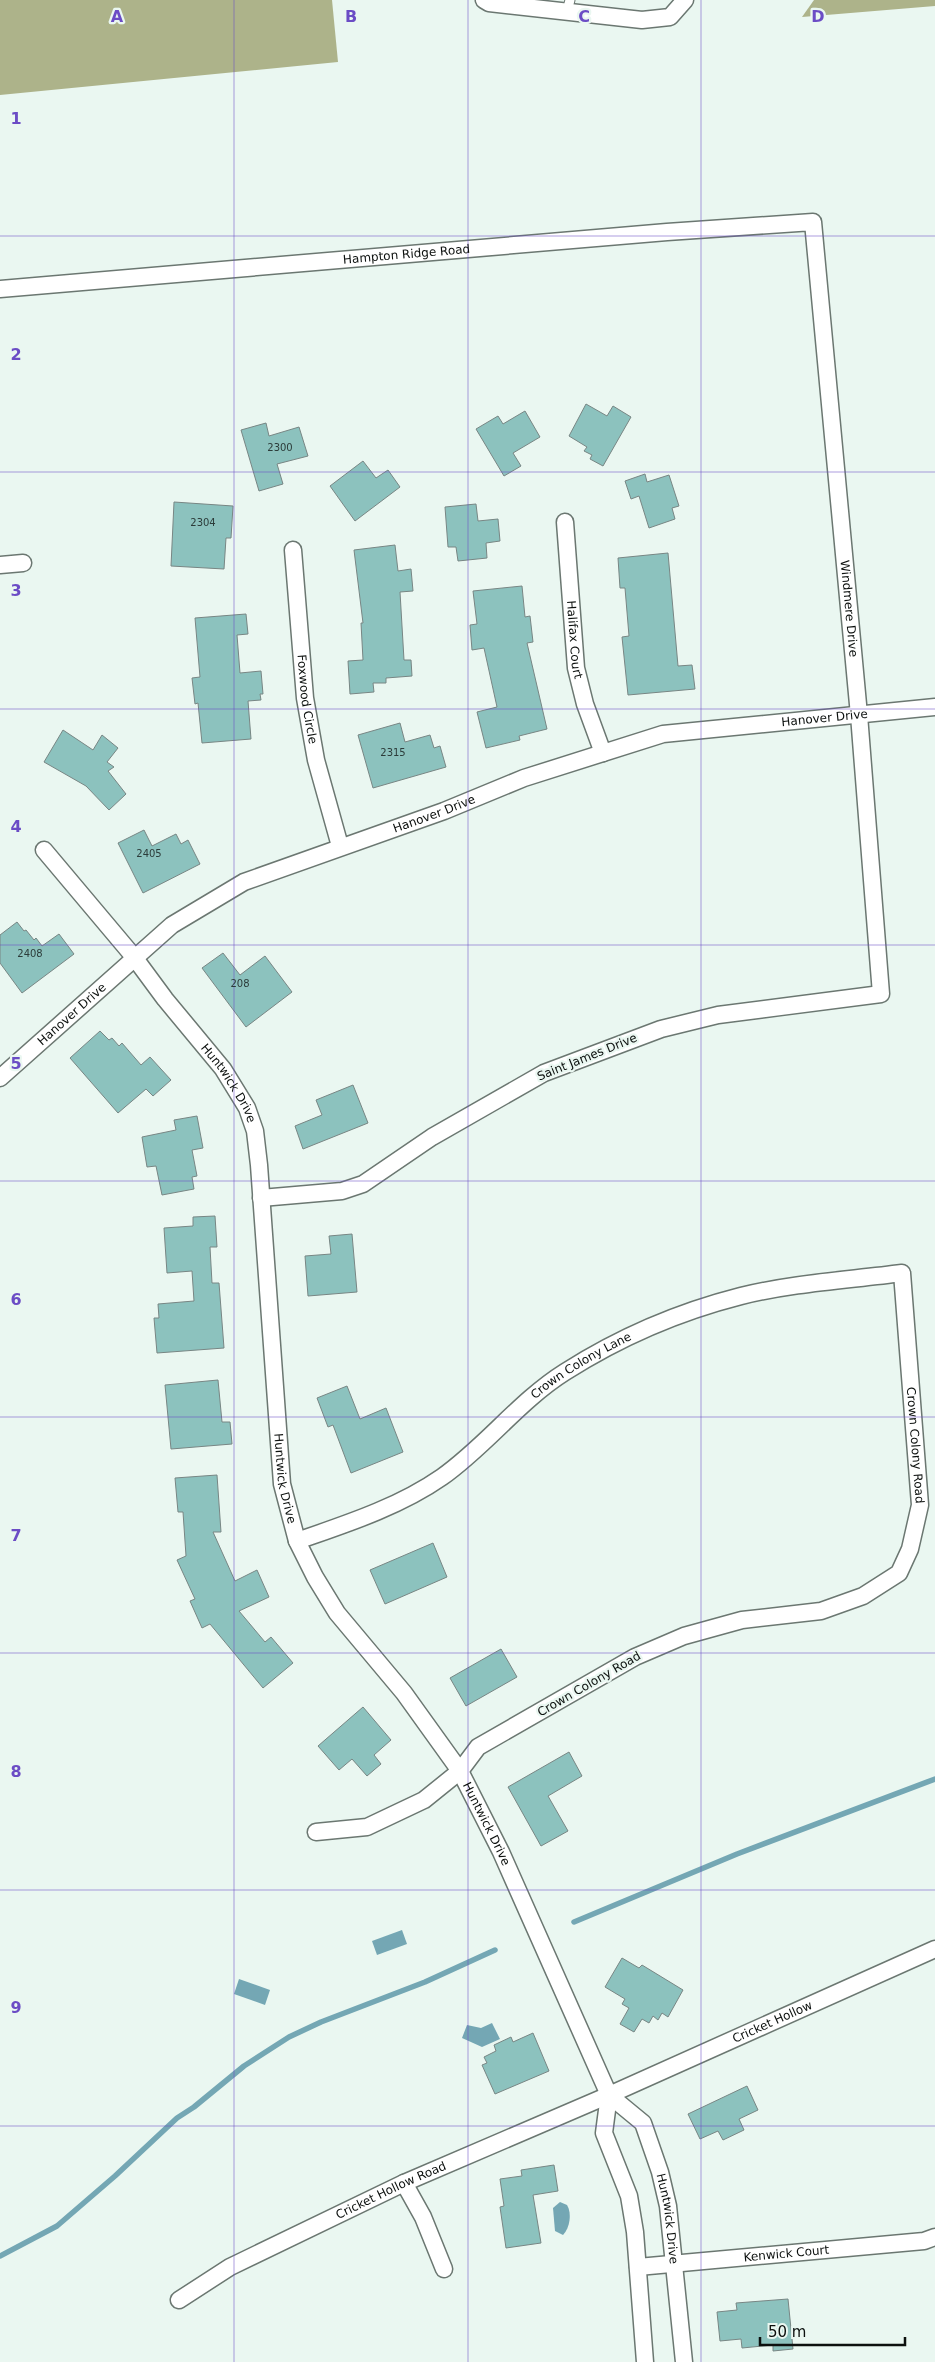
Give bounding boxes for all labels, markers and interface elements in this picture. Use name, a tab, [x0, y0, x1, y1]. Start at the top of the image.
text: A	[111, 7, 124, 26]
text: B	[345, 7, 357, 26]
text: C	[578, 7, 590, 26]
text: D	[811, 7, 825, 26]
text: 1	[10, 109, 22, 128]
street label: Hampton Ridge Road	[342, 242, 471, 267]
text: 2	[10, 345, 22, 364]
house number: 2300	[267, 442, 293, 453]
house number: 2304	[190, 517, 216, 528]
street label: Windmere Drive	[838, 560, 861, 658]
text: 3	[10, 581, 22, 600]
street label: Halifax Court	[564, 600, 586, 681]
street label: Foxwood Circle	[294, 654, 320, 745]
street label: Hanover Drive	[781, 707, 868, 729]
house number: 2315	[380, 747, 406, 758]
street label: Hanover Drive	[391, 792, 477, 836]
text: 4	[10, 817, 22, 836]
house number: 2405	[136, 848, 162, 859]
house number: 2408	[17, 948, 43, 959]
house number: 208	[230, 978, 250, 989]
street label: Hanover Drive	[35, 980, 109, 1048]
street label: Saint James Drive	[535, 1031, 639, 1083]
street label: Huntwick Drive	[198, 1041, 259, 1125]
text: 5	[10, 1054, 22, 1073]
text: 6	[10, 1290, 22, 1309]
street label: Crown Colony Lane	[528, 1329, 634, 1402]
street label: Crown Colony Road	[904, 1386, 927, 1504]
street label: Huntwick Drive	[271, 1433, 299, 1525]
text: 7	[10, 1526, 22, 1545]
street label: Crown Colony Road	[535, 1649, 643, 1719]
text: 8	[10, 1762, 22, 1781]
street label: Huntwick Drive	[460, 1780, 513, 1868]
text: 9	[10, 1998, 22, 2017]
street label: Cricket Hollow	[730, 1998, 815, 2046]
street label: Cricket Hollow Road	[333, 2159, 448, 2222]
street label: Huntwick Drive	[654, 2172, 681, 2265]
street label: Kenwick Court	[743, 2243, 830, 2264]
scale bar	[760, 2314, 905, 2346]
text: 50 m	[768, 2323, 806, 2341]

